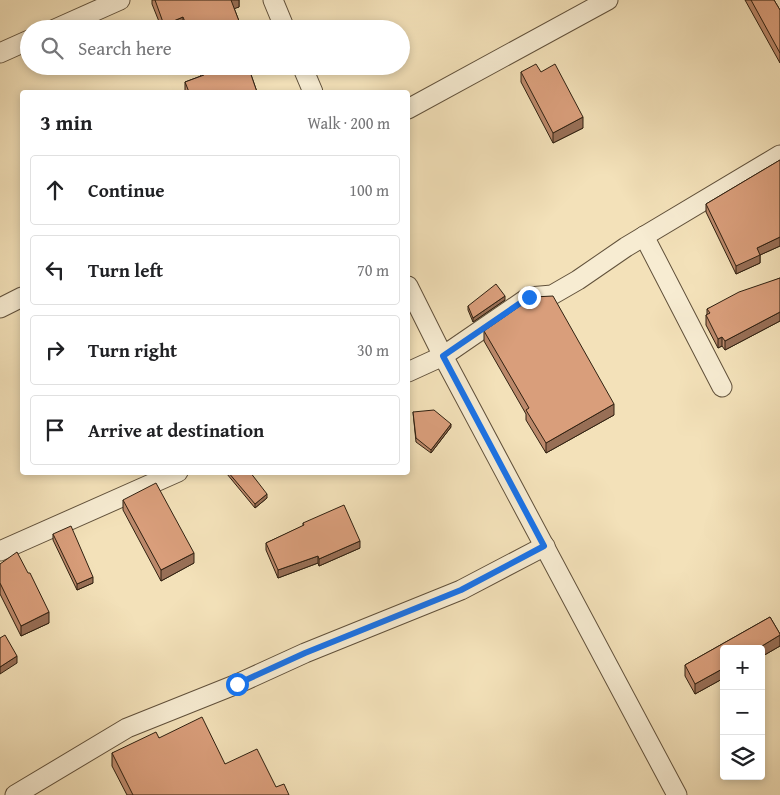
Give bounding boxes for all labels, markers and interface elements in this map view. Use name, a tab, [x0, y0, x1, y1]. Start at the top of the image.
search box	[20, 20, 410, 75]
icon: search	[38, 34, 66, 62]
text: Search here	[78, 34, 172, 62]
text: 3 min	[40, 107, 92, 138]
text: Walk · 200 m	[307, 111, 390, 135]
icon: ahead	[41, 176, 69, 204]
text: Continue	[88, 176, 165, 204]
text: 100 m	[349, 178, 389, 202]
icon: left	[41, 256, 69, 284]
text: Turn left	[88, 256, 163, 284]
text: 70 m	[357, 258, 389, 282]
route end	[518, 286, 541, 309]
icon: right	[41, 336, 69, 364]
text: Turn right	[88, 336, 177, 364]
text: 30 m	[357, 338, 389, 362]
icon: arrive	[41, 416, 69, 444]
text: Arrive at destination	[88, 416, 264, 444]
map controls	[720, 645, 765, 780]
button: +	[720, 645, 765, 690]
route start	[226, 673, 249, 696]
button: −	[720, 690, 765, 735]
button: layers	[720, 735, 765, 780]

